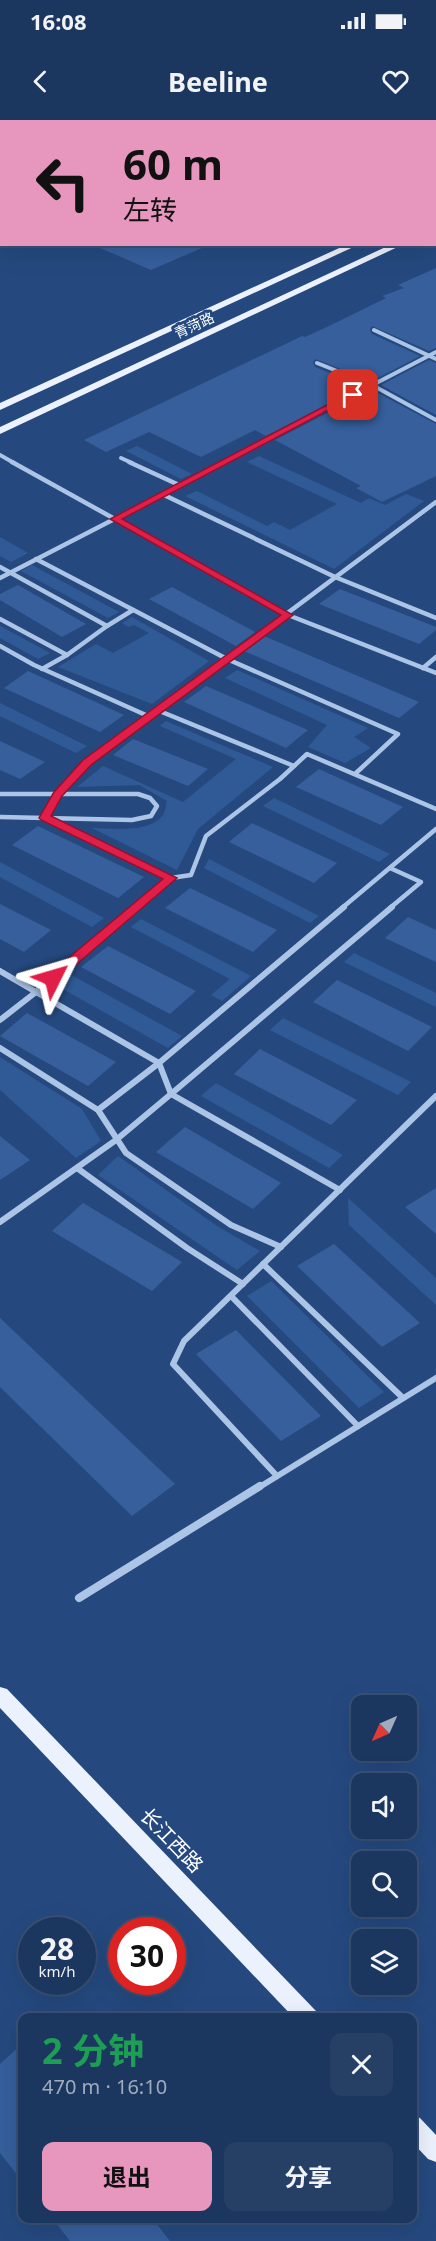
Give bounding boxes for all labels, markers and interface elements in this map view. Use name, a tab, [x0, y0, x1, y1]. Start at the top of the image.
text: 16:08	[30, 6, 87, 36]
text: Beeline	[168, 63, 268, 100]
icon: back	[24, 65, 57, 98]
icon: heart	[379, 65, 412, 98]
text: 60 m	[123, 135, 223, 192]
icon: left	[24, 144, 102, 222]
text: 左转	[123, 191, 177, 228]
street label: 青菏路	[171, 308, 217, 342]
pin	[327, 369, 378, 420]
icon: arrive	[336, 378, 369, 411]
position arrow	[21, 946, 85, 1010]
north arrow	[351, 1695, 417, 1761]
map controls	[351, 1695, 417, 1995]
button: sound	[351, 1773, 417, 1839]
street label: 长江西路	[135, 1802, 209, 1878]
button: search	[351, 1851, 417, 1917]
speed limit sign: 30	[108, 1917, 186, 1995]
text: 28	[40, 1928, 74, 1969]
button: layers	[351, 1929, 417, 1995]
text: km/h	[39, 1961, 75, 1981]
text: 2 分钟	[42, 2026, 144, 2075]
button: close	[330, 2033, 393, 2096]
text: 470 m · 16:10	[42, 2073, 167, 2100]
button: 退出	[42, 2142, 212, 2211]
button: 分享	[224, 2142, 393, 2211]

